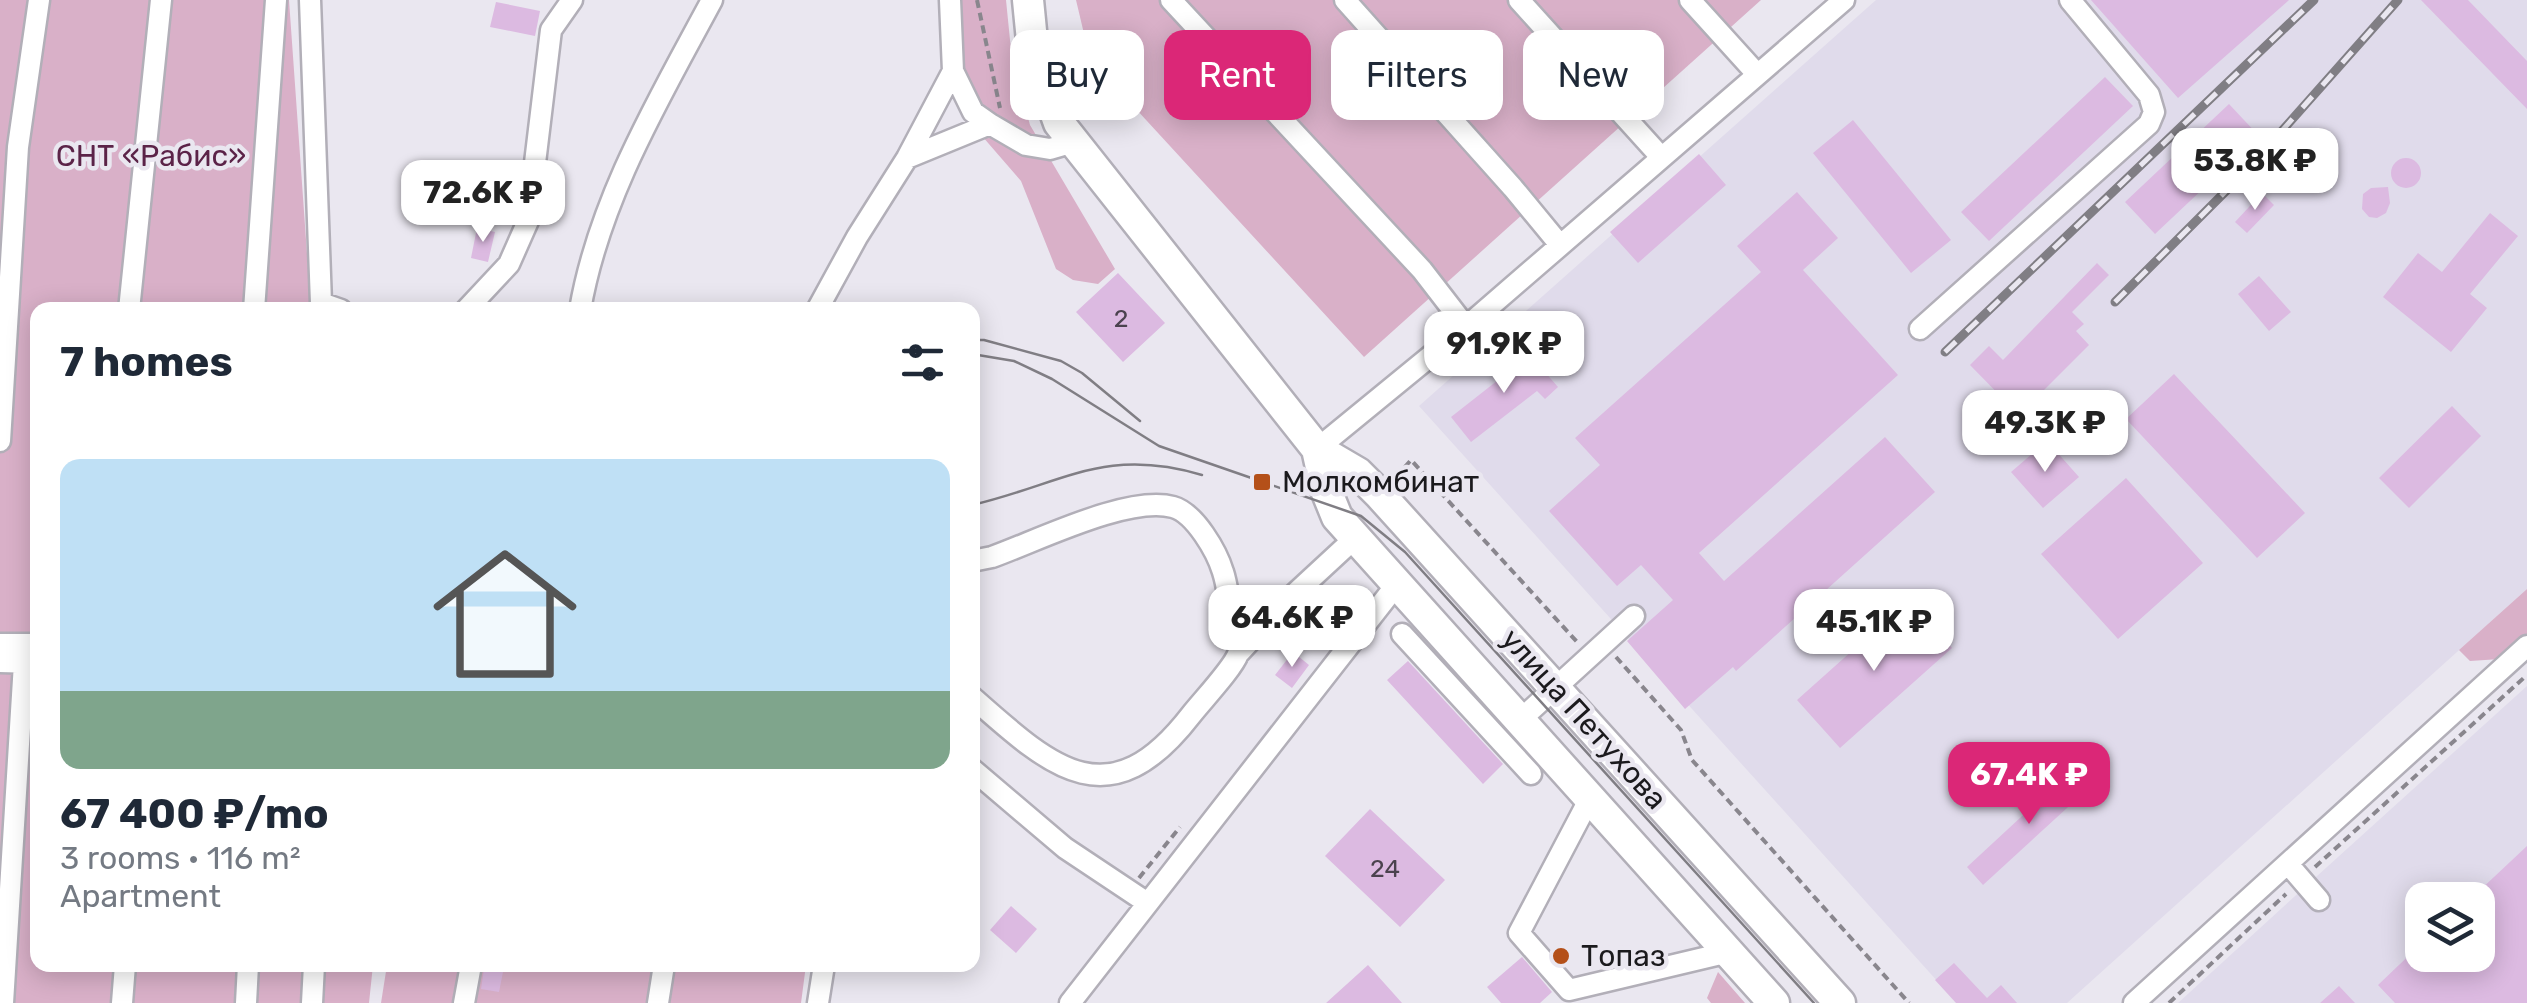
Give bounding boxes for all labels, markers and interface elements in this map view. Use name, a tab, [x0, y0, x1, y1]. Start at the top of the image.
chip: Buy	[1010, 30, 1144, 120]
chip: Rent	[1164, 30, 1311, 120]
chip: Filters	[1331, 30, 1503, 120]
chip: New	[1523, 30, 1664, 120]
pin: 53.8K ₽	[2163, 128, 2347, 213]
park label: СНТ «Рабис»	[56, 138, 246, 174]
text: 53.8K ₽	[2193, 141, 2317, 179]
pin: 72.6K ₽	[391, 160, 575, 245]
text: 72.6K ₽	[423, 173, 543, 211]
house number: 2	[1114, 304, 1128, 333]
pin: 91.9K ₽	[1412, 311, 1596, 396]
text: 91.9K ₽	[1446, 324, 1562, 362]
icon: filters	[895, 335, 950, 390]
text: 7 homes	[60, 337, 233, 387]
pin: 49.3K ₽	[1953, 390, 2137, 475]
text: 49.3K ₽	[1984, 403, 2106, 441]
place label: Молкомбинат	[1282, 464, 1479, 500]
marker: Молкомбинат	[1251, 471, 1273, 493]
icon: home	[415, 524, 595, 704]
pin: 64.6K ₽	[1200, 585, 1384, 670]
pin: 45.1K ₽	[1782, 589, 1966, 674]
text: 64.6K ₽	[1230, 598, 1354, 636]
text: 45.1K ₽	[1816, 602, 1932, 640]
street label: улица Петухова	[1494, 621, 1674, 817]
pin: 67.4K ₽	[1937, 742, 2121, 827]
text: 67.4K ₽	[1970, 755, 2088, 793]
text: 67 400 ₽/mo	[60, 789, 329, 839]
text: 3 rooms · 116 m²	[60, 839, 301, 877]
house number: 24	[1370, 854, 1400, 883]
text: Apartment	[60, 877, 221, 915]
map controls	[2405, 882, 2495, 972]
button: layers	[2405, 882, 2495, 972]
place label: Топаз	[1581, 938, 1665, 974]
marker: Топаз	[1550, 945, 1572, 967]

